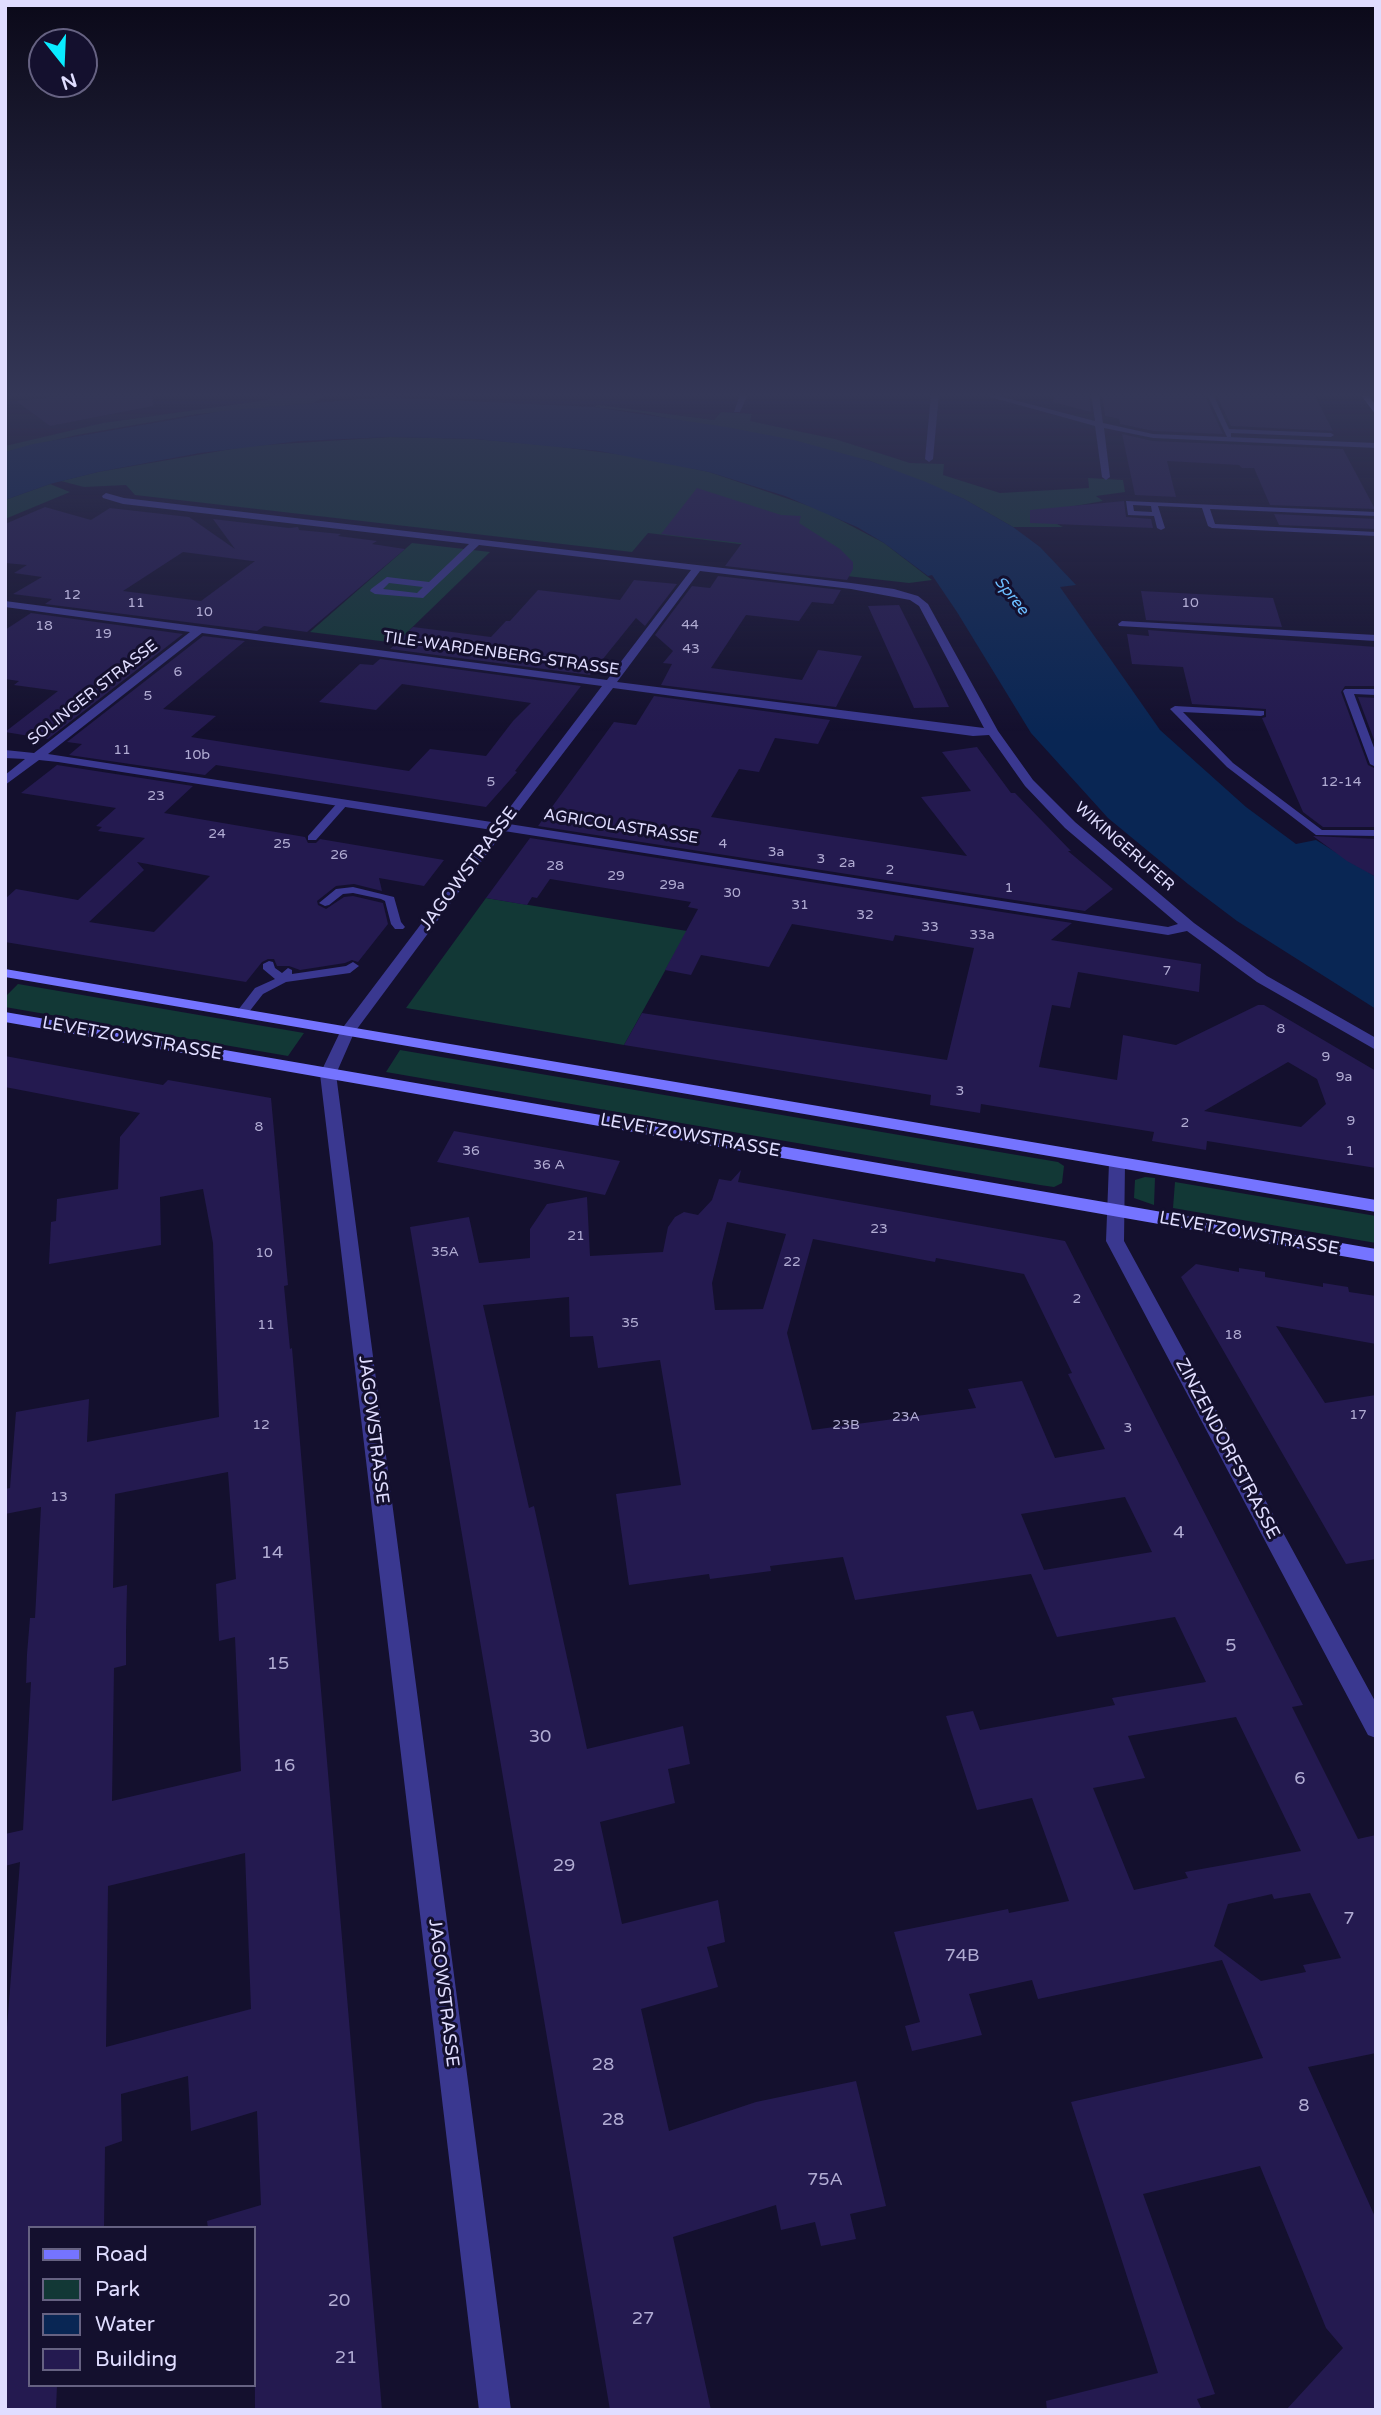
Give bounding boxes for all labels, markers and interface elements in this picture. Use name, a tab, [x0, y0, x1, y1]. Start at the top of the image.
north arrow	[28, 28, 98, 98]
text: N	[58, 68, 80, 94]
water label: Spree	[990, 573, 1032, 619]
house number: 12	[63, 587, 81, 603]
house number: 11	[127, 595, 145, 611]
house number: 10	[1181, 595, 1199, 611]
house number: 10	[195, 604, 213, 620]
house number: 44	[681, 617, 699, 633]
house number: 18	[35, 618, 53, 634]
house number: 19	[94, 626, 112, 642]
street label: TILE-WARDENBERG-STRASSE	[382, 628, 620, 680]
street label: SOLINGER STRASSE	[24, 636, 162, 750]
house number: 43	[682, 641, 700, 657]
house number: 6	[174, 664, 182, 680]
house number: 5	[144, 688, 152, 704]
house number: 11	[113, 742, 131, 758]
house number: 10b	[184, 747, 210, 763]
house number: 5	[487, 774, 495, 790]
house number: 12-14	[1321, 774, 1361, 790]
house number: 23	[147, 788, 165, 804]
street label: WIKINGERUFER	[1070, 798, 1178, 896]
street label: JAGOWSTRASSE	[415, 803, 523, 935]
street label: AGRICOLASTRASSE	[542, 805, 700, 849]
house number: 24	[208, 826, 226, 842]
house number: 25	[273, 836, 291, 852]
house number: 4	[719, 836, 727, 852]
house number: 3a	[768, 844, 784, 860]
house number: 26	[330, 847, 348, 863]
house number: 3	[817, 851, 825, 867]
house number: 2a	[839, 855, 855, 871]
house number: 28	[546, 858, 564, 874]
house number: 2	[886, 862, 894, 878]
house number: 29	[607, 868, 625, 884]
house number: 29a	[659, 877, 685, 893]
house number: 1	[1005, 880, 1013, 896]
house number: 30	[723, 885, 741, 901]
house number: 31	[791, 897, 809, 913]
house number: 32	[856, 907, 874, 923]
house number: 33	[921, 919, 939, 935]
house number: 33a	[969, 927, 995, 943]
house number: 7	[1163, 963, 1171, 979]
street label: LEVETZOWSTRASSE	[40, 1013, 224, 1065]
house number: 8	[1277, 1021, 1285, 1037]
house number: 9	[1322, 1049, 1330, 1065]
house number: 9a	[1336, 1069, 1352, 1085]
house number: 3	[956, 1083, 964, 1099]
street label: LEVETZOWSTRASSE	[598, 1110, 782, 1162]
house number: 9	[1347, 1113, 1355, 1129]
house number: 2	[1181, 1115, 1189, 1131]
house number: 8	[255, 1119, 263, 1135]
house number: 36	[462, 1143, 480, 1159]
house number: 1	[1346, 1143, 1354, 1159]
house number: 36 A	[533, 1157, 565, 1173]
street label: LEVETZOWSTRASSE	[1157, 1208, 1341, 1260]
house number: 23	[870, 1221, 888, 1237]
house number: 21	[567, 1228, 585, 1244]
house number: 35A	[431, 1244, 459, 1260]
house number: 10	[255, 1245, 273, 1261]
house number: 22	[783, 1254, 801, 1270]
house number: 2	[1073, 1291, 1081, 1307]
house number: 35	[621, 1315, 639, 1331]
house number: 11	[257, 1317, 275, 1333]
house number: 18	[1224, 1327, 1242, 1343]
street label: JAGOWSTRASSE	[353, 1355, 393, 1505]
street label: ZINZENDORFSTRASSE	[1170, 1355, 1284, 1543]
house number: 17	[1349, 1407, 1367, 1423]
house number: 23A	[892, 1409, 920, 1425]
house number: 12	[252, 1417, 270, 1433]
house number: 23B	[832, 1417, 860, 1433]
house number: 3	[1124, 1420, 1132, 1436]
house number: 13	[50, 1489, 68, 1505]
house number: 4	[1173, 1522, 1185, 1544]
house number: 14	[261, 1542, 283, 1564]
house number: 5	[1225, 1635, 1237, 1657]
house number: 15	[267, 1653, 289, 1675]
house number: 30	[529, 1726, 551, 1748]
house number: 16	[273, 1755, 295, 1777]
house number: 6	[1294, 1768, 1306, 1790]
house number: 29	[553, 1855, 575, 1877]
house number: 7	[1343, 1908, 1355, 1930]
street label: JAGOWSTRASSE	[423, 1918, 463, 2068]
house number: 74B	[944, 1945, 980, 1967]
house number: 28	[592, 2054, 614, 2076]
house number: 8	[1298, 2095, 1310, 2117]
house number: 28	[602, 2109, 624, 2131]
house number: 75A	[807, 2169, 843, 2191]
legend	[28, 2226, 256, 2387]
text: Road	[95, 2242, 148, 2267]
text: Park	[95, 2277, 140, 2302]
house number: 20	[328, 2290, 350, 2312]
house number: 27	[632, 2308, 654, 2330]
text: Water	[95, 2312, 155, 2337]
text: Building	[95, 2347, 177, 2372]
house number: 21	[335, 2347, 357, 2369]

